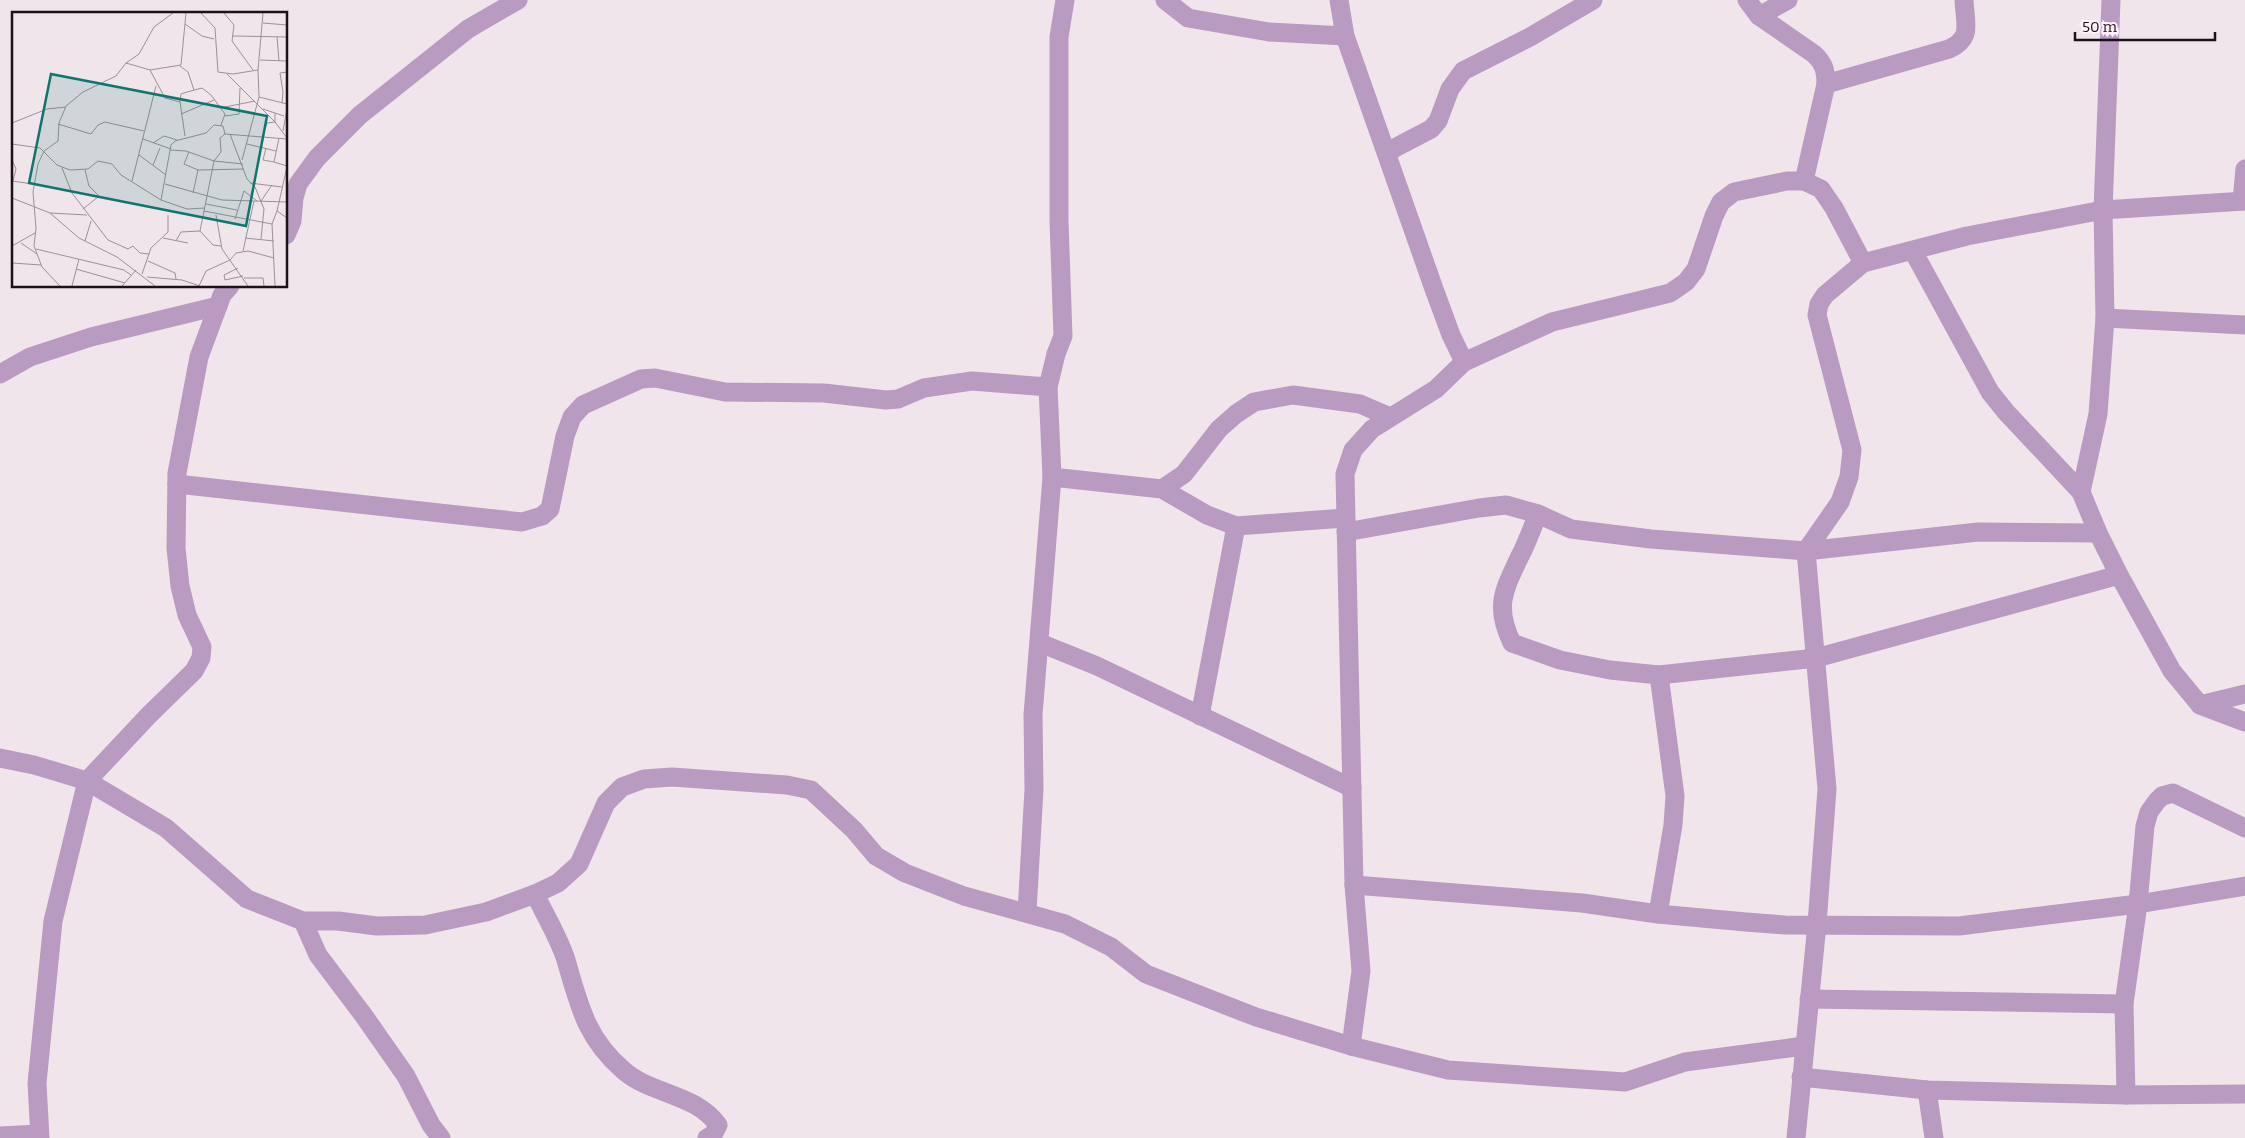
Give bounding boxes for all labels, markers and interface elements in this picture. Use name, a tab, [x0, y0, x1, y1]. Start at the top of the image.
scale bar	[2075, 10, 2215, 42]
inset map	[12, 12, 288, 288]
text: 50 m	[2082, 18, 2118, 36]

